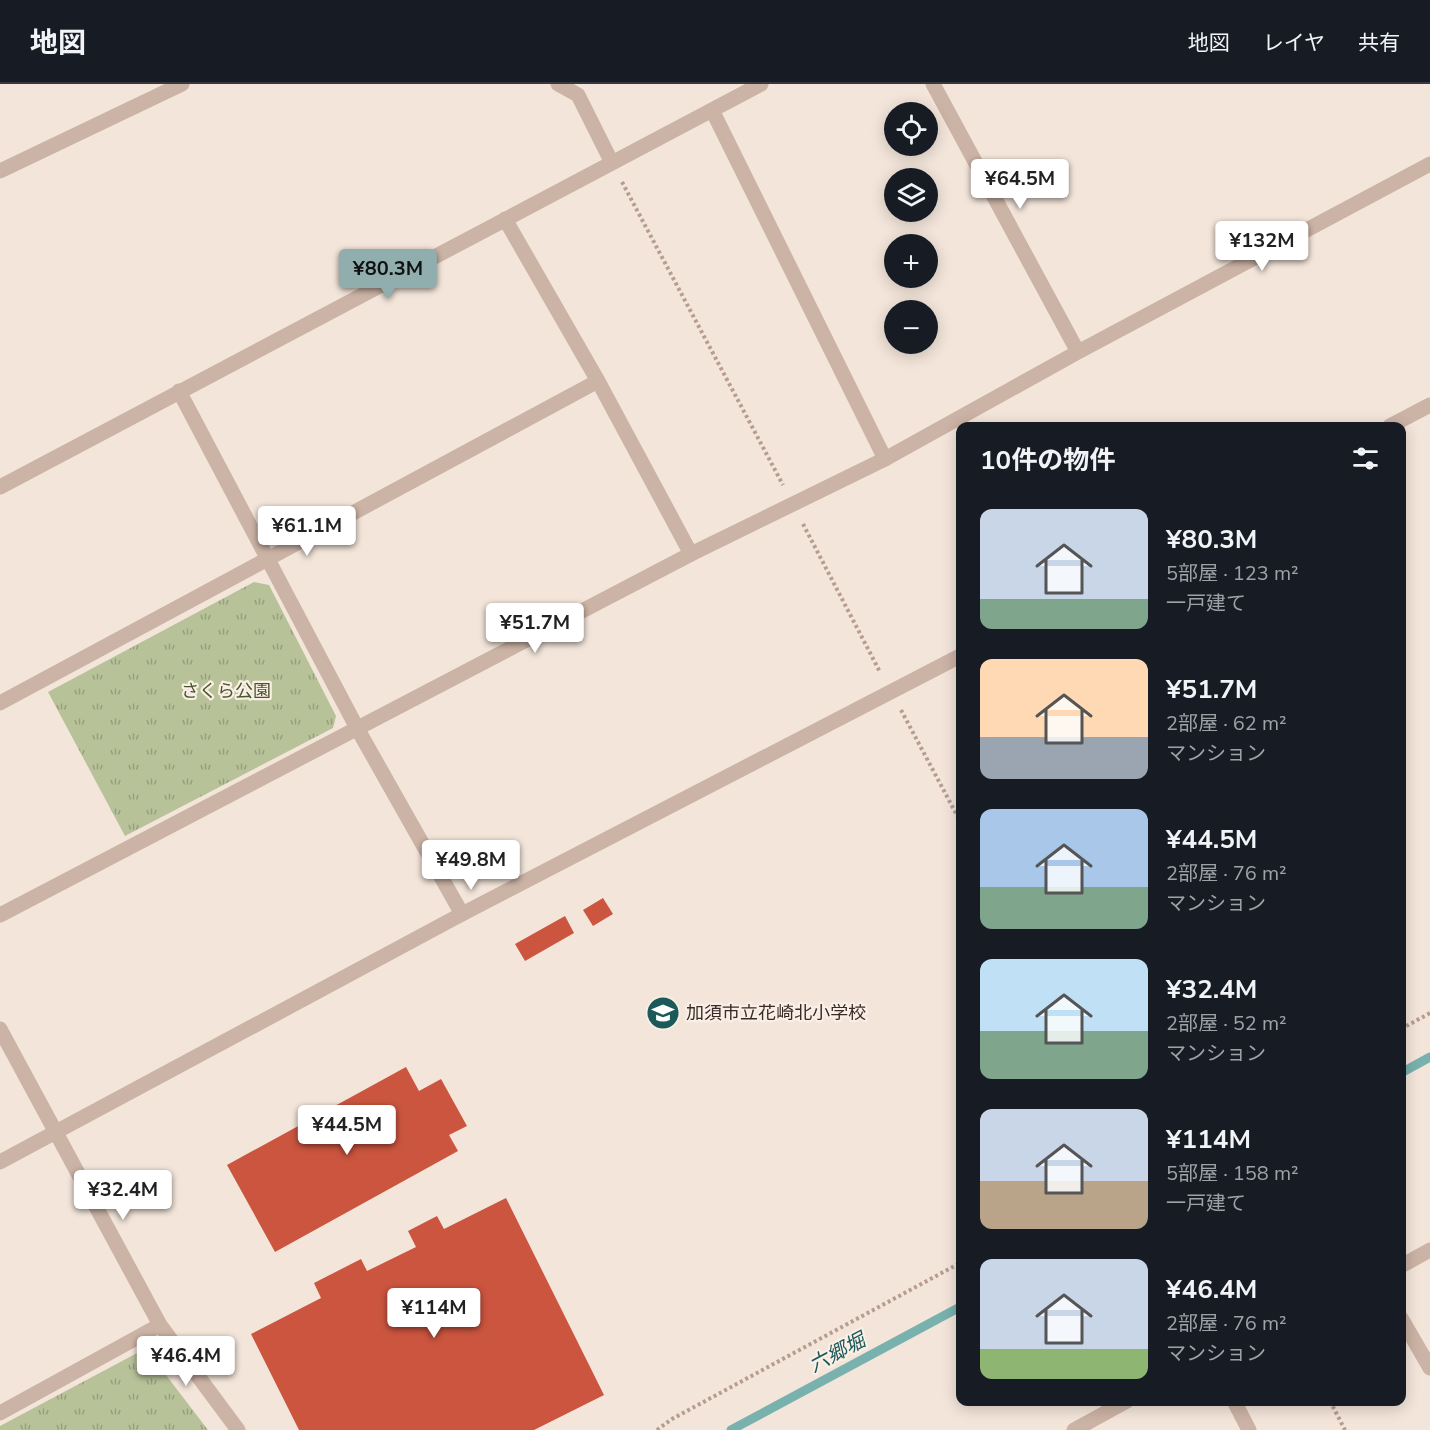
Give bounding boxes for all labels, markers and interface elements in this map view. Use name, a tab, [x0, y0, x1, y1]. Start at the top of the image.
text: 地図	[30, 24, 86, 62]
text: 地図	[1188, 29, 1230, 57]
text: レイヤ	[1263, 29, 1325, 57]
text: 共有	[1358, 29, 1400, 57]
map controls	[884, 102, 938, 354]
button: locate	[884, 102, 938, 156]
pin: ¥64.5M	[971, 159, 1069, 210]
text: ¥64.5M	[985, 165, 1055, 192]
button: layers	[884, 168, 938, 222]
pin: ¥132M	[1220, 221, 1304, 272]
text: ¥132M	[1229, 227, 1295, 254]
button: +	[884, 234, 938, 288]
pin: ¥80.3M	[339, 249, 437, 300]
text: ¥80.3M	[353, 255, 423, 282]
button: −	[884, 300, 938, 354]
icon: filters	[1349, 442, 1382, 475]
text: 10件の物件	[980, 443, 1115, 478]
pin: ¥61.1M	[258, 506, 356, 557]
text: ¥61.1M	[272, 512, 342, 539]
text: ¥80.3M	[1166, 522, 1257, 557]
icon: home	[1028, 533, 1100, 605]
text: 5部屋 · 123 m²	[1166, 560, 1299, 587]
text: 一戸建て	[1166, 590, 1246, 617]
pin: ¥51.7M	[486, 603, 584, 654]
text: ¥51.7M	[500, 609, 570, 636]
text: ¥51.7M	[1166, 672, 1257, 707]
park label: さくら公園	[181, 679, 271, 703]
icon: home	[1028, 683, 1100, 755]
text: 2部屋 · 62 m²	[1166, 710, 1287, 737]
text: マンション	[1166, 740, 1266, 767]
text: ¥44.5M	[1166, 822, 1257, 857]
icon: home	[1028, 833, 1100, 905]
pin: ¥49.8M	[422, 840, 520, 891]
text: ¥49.8M	[436, 846, 506, 873]
text: 2部屋 · 76 m²	[1166, 860, 1287, 887]
text: マンション	[1166, 890, 1266, 917]
text: ¥32.4M	[1166, 972, 1257, 1007]
icon: home	[1028, 983, 1100, 1055]
school or university icon: 加須市立花崎北小学校	[645, 995, 681, 1031]
place label: 加須市立花崎北小学校	[686, 1001, 866, 1025]
text: 2部屋 · 52 m²	[1166, 1010, 1287, 1037]
text: マンション	[1166, 1040, 1266, 1067]
pin: ¥44.5M	[298, 1105, 396, 1156]
text: ¥44.5M	[312, 1111, 382, 1138]
text: ¥114M	[1166, 1122, 1251, 1157]
icon: home	[1028, 1133, 1100, 1205]
text: 5部屋 · 158 m²	[1166, 1160, 1299, 1187]
pin: ¥32.4M	[74, 1170, 172, 1221]
text: ¥32.4M	[88, 1176, 158, 1203]
text: 一戸建て	[1166, 1190, 1246, 1217]
text: ¥46.4M	[1166, 1272, 1257, 1307]
icon: home	[1028, 1283, 1100, 1355]
pin: ¥114M	[392, 1288, 476, 1339]
text: ¥114M	[401, 1294, 467, 1321]
text: 2部屋 · 76 m²	[1166, 1310, 1287, 1337]
water label: 六郷堀	[804, 1326, 872, 1379]
pin: ¥46.4M	[137, 1336, 235, 1387]
text: マンション	[1166, 1340, 1266, 1367]
text: ¥46.4M	[151, 1342, 221, 1369]

